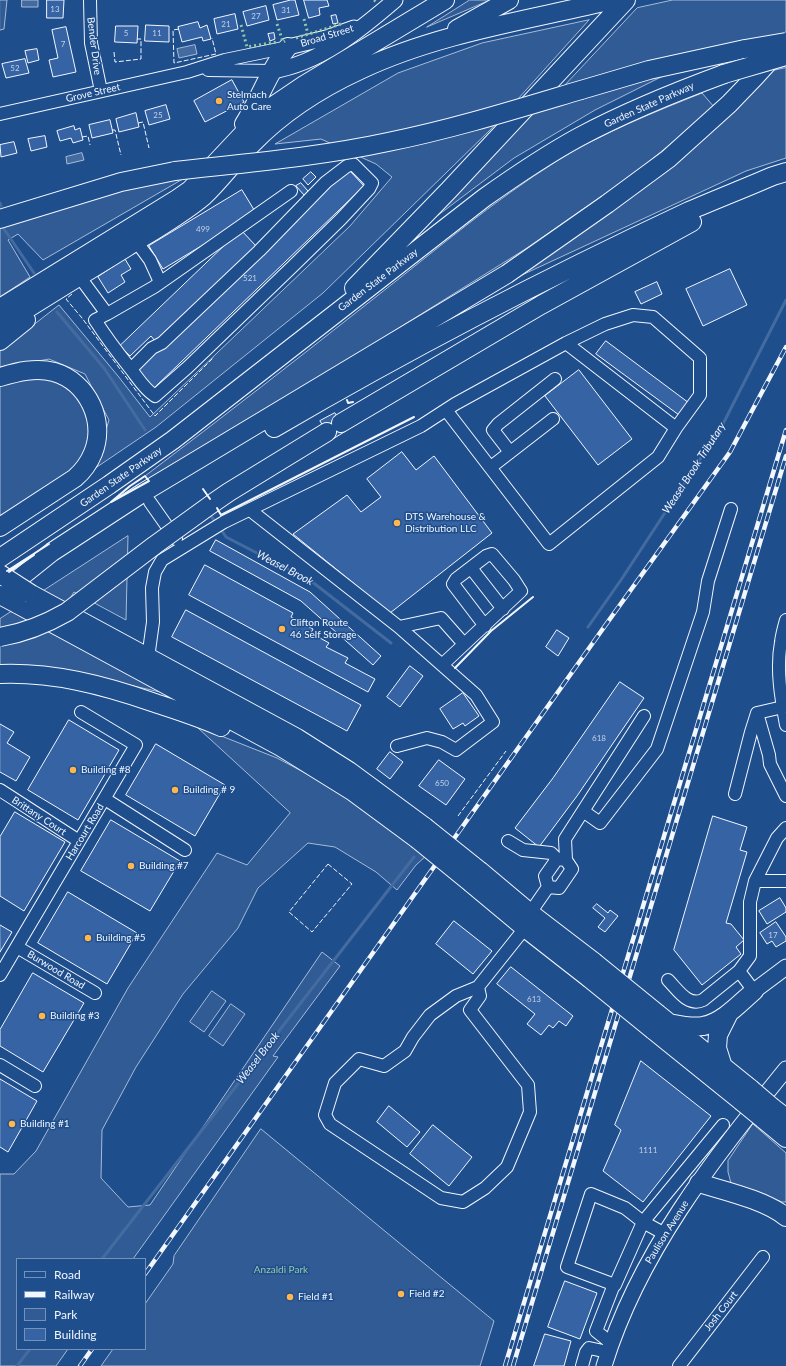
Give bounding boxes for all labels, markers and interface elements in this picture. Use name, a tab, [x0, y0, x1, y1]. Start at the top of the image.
house number: 13	[50, 4, 60, 14]
house number: 31	[281, 5, 291, 15]
house number: 27	[251, 11, 261, 21]
street label: Bender Drive	[85, 16, 103, 76]
house number: 21	[221, 19, 231, 29]
street label: Broad Street	[299, 22, 355, 50]
house number: 5	[124, 28, 128, 38]
house number: 11	[152, 28, 162, 38]
house number: 7	[61, 39, 65, 49]
house number: 52	[10, 63, 20, 73]
street label: Garden State Parkway	[602, 80, 696, 130]
street label: Grove Street	[65, 81, 121, 105]
place label: Stelmach Auto Care	[227, 89, 271, 112]
marker: Stelmach Auto Care	[214, 96, 224, 106]
house number: 25	[153, 110, 163, 120]
house number: 499	[196, 224, 210, 234]
street label: Garden State Parkway	[336, 246, 420, 314]
house number: 521	[243, 273, 257, 283]
water label: Weasel Brook Tributary	[660, 420, 728, 516]
street label: Garden State Parkway	[78, 444, 164, 510]
place label: DTS Warehouse & Distribution LLC	[405, 511, 486, 534]
marker: DTS Warehouse & Distribution LLC	[392, 518, 402, 528]
water label: Weasel Brook	[254, 548, 316, 588]
place label: Clifton Route 46 Self Storage	[290, 617, 357, 640]
marker: Clifton Route 46 Self Storage	[277, 624, 287, 634]
house number: 618	[592, 733, 606, 743]
place label: Building #8	[81, 764, 131, 776]
marker: Building #8	[68, 765, 78, 775]
house number: 650	[435, 778, 449, 788]
place label: Building # 9	[183, 784, 235, 796]
marker: Building # 9	[170, 785, 180, 795]
street label: Brittany Court	[10, 794, 68, 838]
street label: Harcourt Road	[63, 802, 107, 862]
place label: Building #7	[139, 860, 189, 872]
marker: Building #7	[126, 861, 136, 871]
house number: 17	[768, 930, 778, 940]
place label: Building #5	[96, 932, 146, 944]
marker: Building #5	[83, 933, 93, 943]
street label: Burwood Road	[25, 948, 87, 992]
house number: 613	[527, 994, 541, 1004]
place label: Building #3	[50, 1010, 100, 1022]
marker: Building #3	[37, 1011, 47, 1021]
water label: Weasel Brook	[234, 1029, 282, 1087]
place label: Building #1	[20, 1118, 70, 1130]
marker: Building #1	[7, 1119, 17, 1129]
house number: 1111	[639, 1145, 657, 1155]
street label: Paulison Avenue	[643, 1198, 691, 1266]
legend	[16, 1258, 146, 1350]
park label: Anzaldi Park	[254, 1264, 308, 1276]
text: Road	[54, 1267, 81, 1282]
text: Railway	[54, 1287, 94, 1302]
place label: Field #2	[409, 1288, 444, 1300]
marker: Field #2	[396, 1289, 406, 1299]
street label: Josh Court	[702, 1289, 740, 1333]
place label: Field #1	[298, 1291, 333, 1303]
marker: Field #1	[285, 1292, 295, 1302]
text: Park	[54, 1307, 77, 1322]
text: Building	[54, 1327, 97, 1342]

